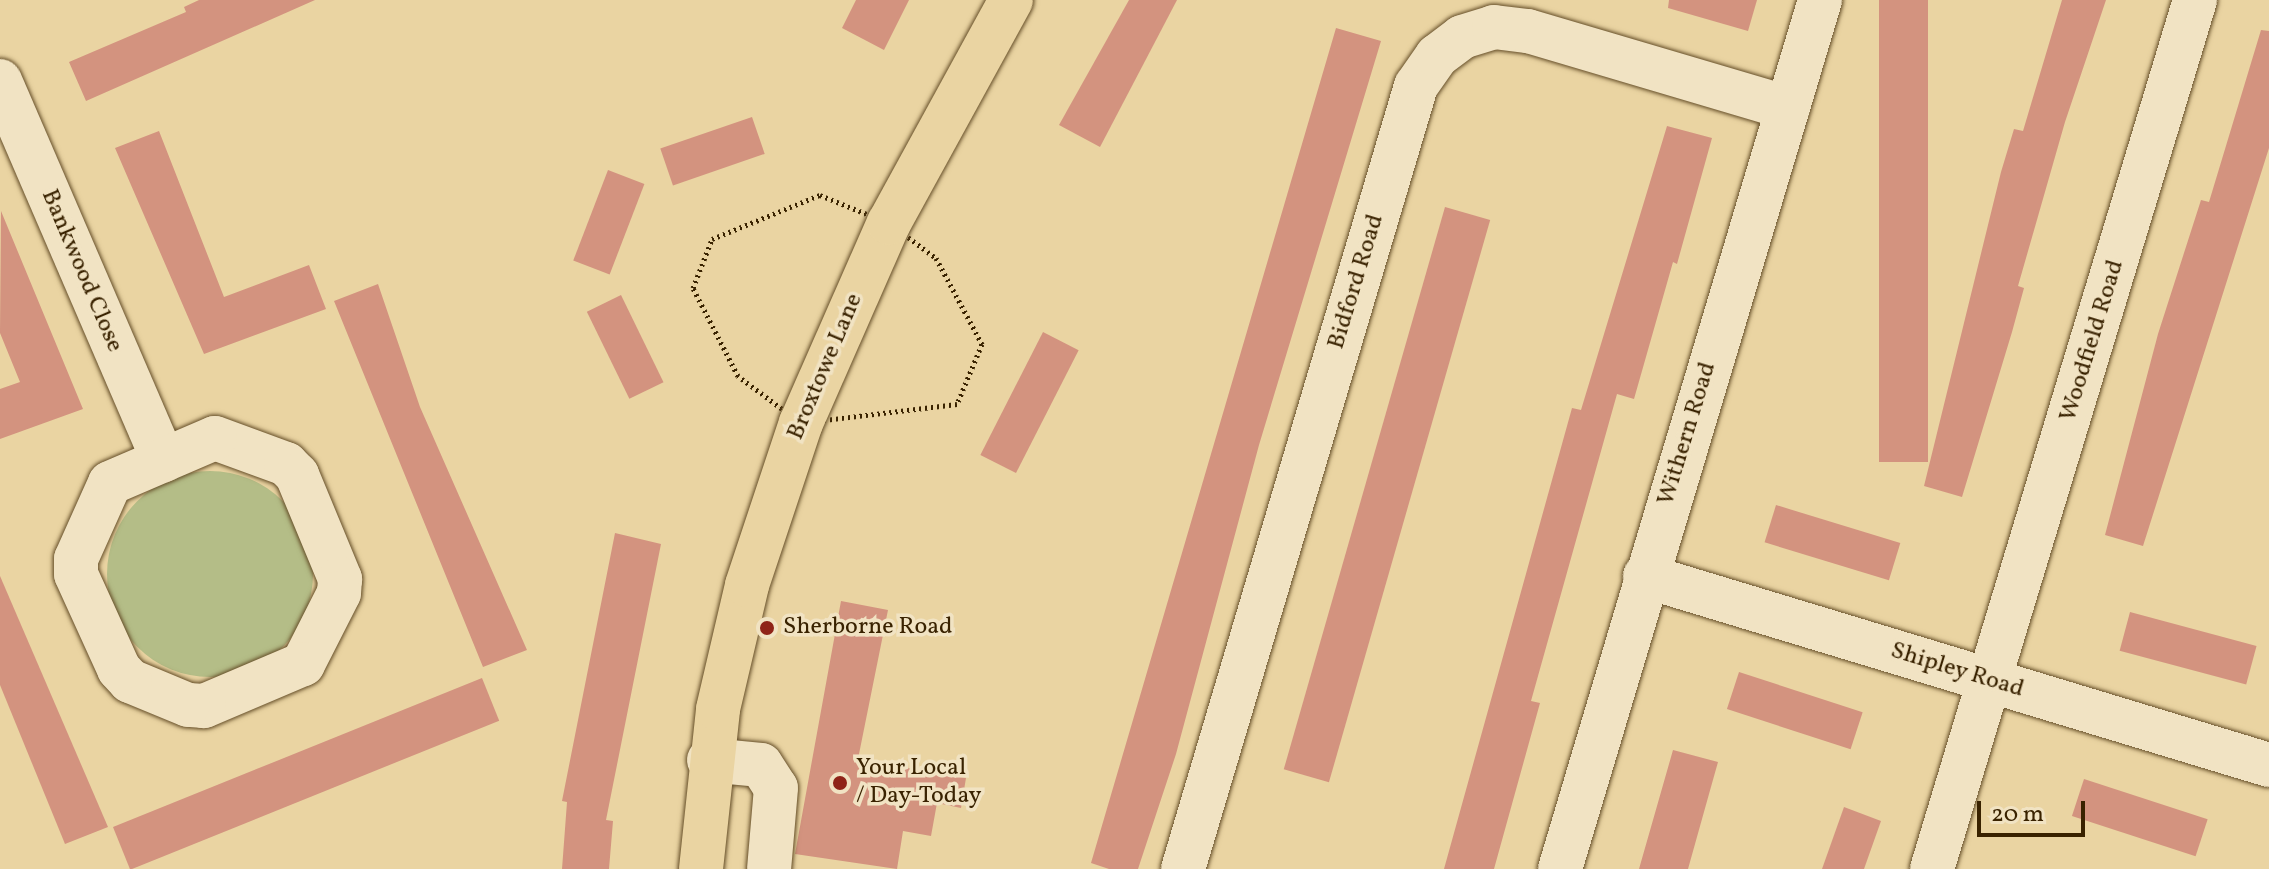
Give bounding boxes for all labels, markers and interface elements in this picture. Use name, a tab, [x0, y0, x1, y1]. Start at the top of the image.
street label: Bankwood Close	[34, 185, 128, 357]
street label: Bidford Road	[1323, 211, 1391, 353]
street label: Woodfield Road	[2055, 257, 2131, 425]
street label: Broxtowe Lane	[782, 290, 870, 444]
street label: Withern Road	[1653, 359, 1723, 509]
place label: Sherborne Road	[783, 614, 953, 642]
marker: Sherborne Road	[758, 619, 776, 637]
street label: Shipley Road	[1887, 637, 2027, 705]
place label: Your Local / Day-Today	[856, 755, 982, 811]
marker: Your Local / Day-Today	[831, 774, 849, 792]
scale bar	[1981, 785, 2089, 835]
text: 20 m	[1991, 798, 2044, 832]

